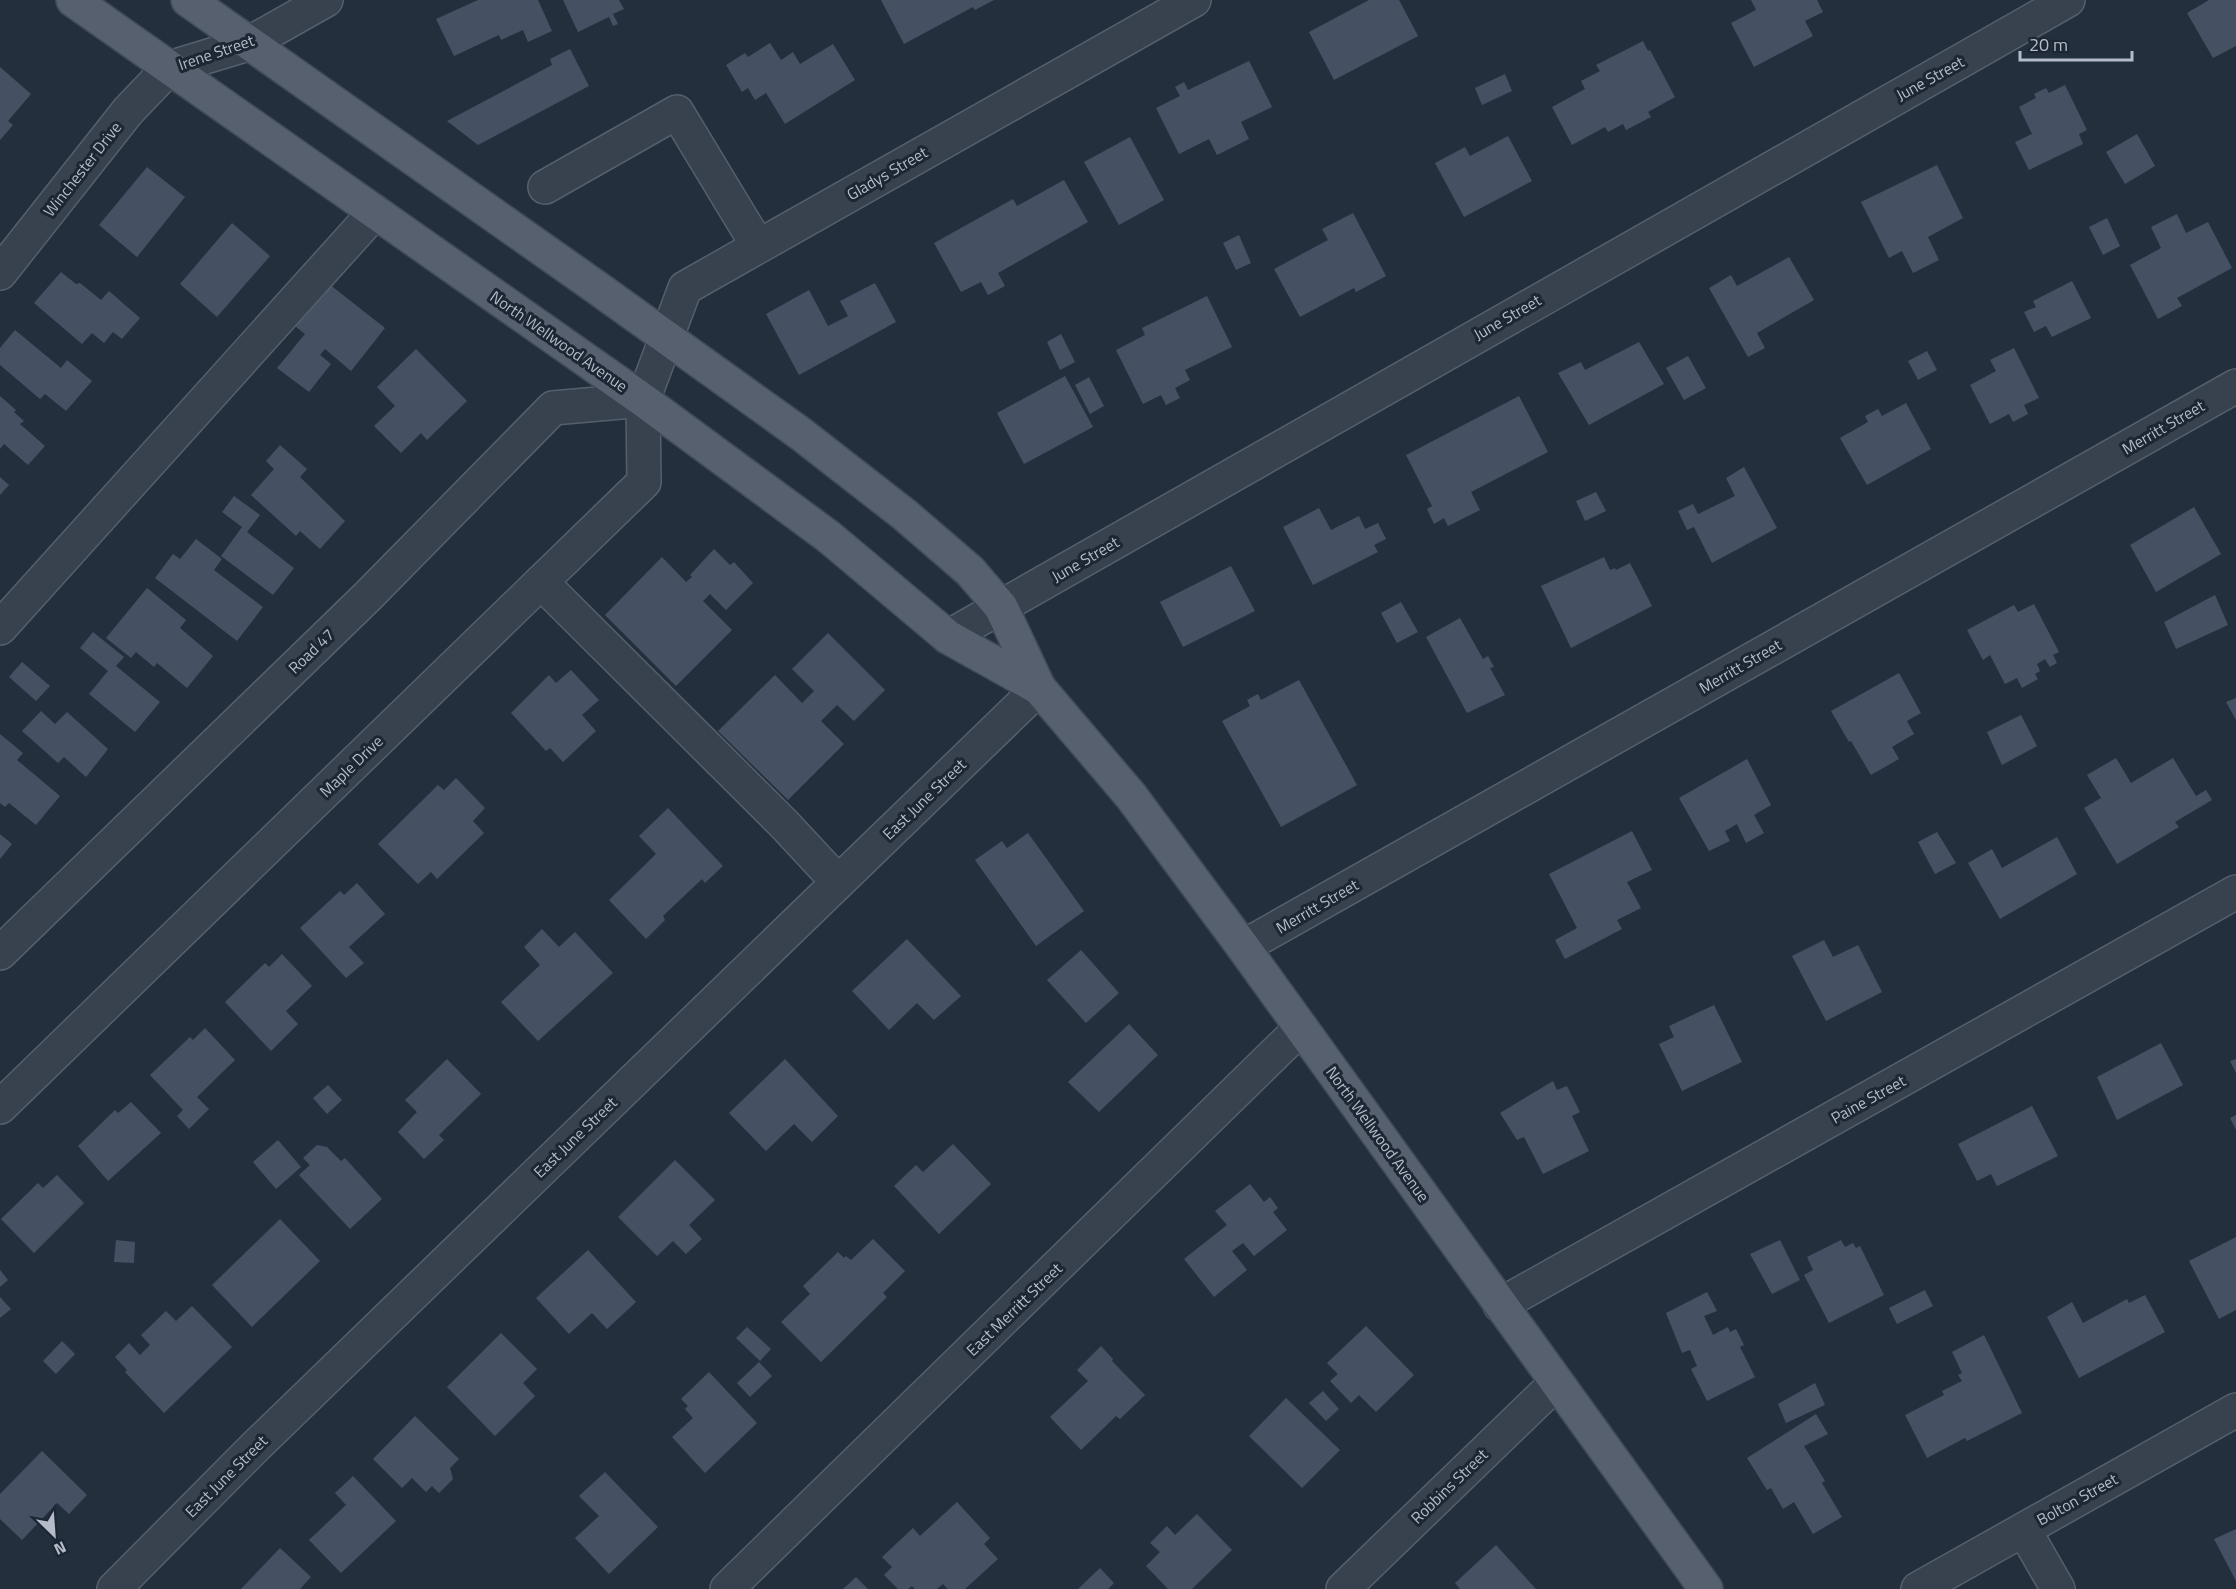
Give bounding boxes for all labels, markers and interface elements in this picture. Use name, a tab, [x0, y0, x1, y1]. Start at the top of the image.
scale bar	[2020, 24, 2132, 62]
street label: Irene Street	[175, 28, 258, 76]
text: 20 m	[2029, 31, 2068, 58]
street label: June Street	[1892, 49, 1969, 107]
street label: Winchester Drive	[37, 116, 127, 222]
street label: Gladys Street	[842, 140, 932, 206]
street label: North Wellwood Avenue	[485, 284, 633, 398]
street label: June Street	[1469, 288, 1546, 346]
street label: Merritt Street	[2117, 393, 2209, 460]
street label: June Street	[1047, 530, 1124, 588]
street label: Road 47	[282, 623, 340, 679]
street label: Merritt Street	[1694, 632, 1786, 699]
street label: Maple Drive	[314, 730, 388, 802]
street label: East June Street	[877, 753, 971, 845]
street label: Merritt Street	[1271, 872, 1363, 939]
street label: North Wellwood Avenue	[1320, 1061, 1436, 1207]
street label: Paine Street	[1826, 1068, 1910, 1129]
street label: East June Street	[528, 1091, 622, 1183]
street label: East Merritt Street	[961, 1257, 1068, 1361]
street label: East June Street	[179, 1429, 273, 1523]
street label: Robbins Street	[1405, 1443, 1493, 1529]
street label: Bolton Street	[2032, 1467, 2122, 1531]
north arrow	[24, 1505, 84, 1565]
text: N	[50, 1535, 70, 1562]

